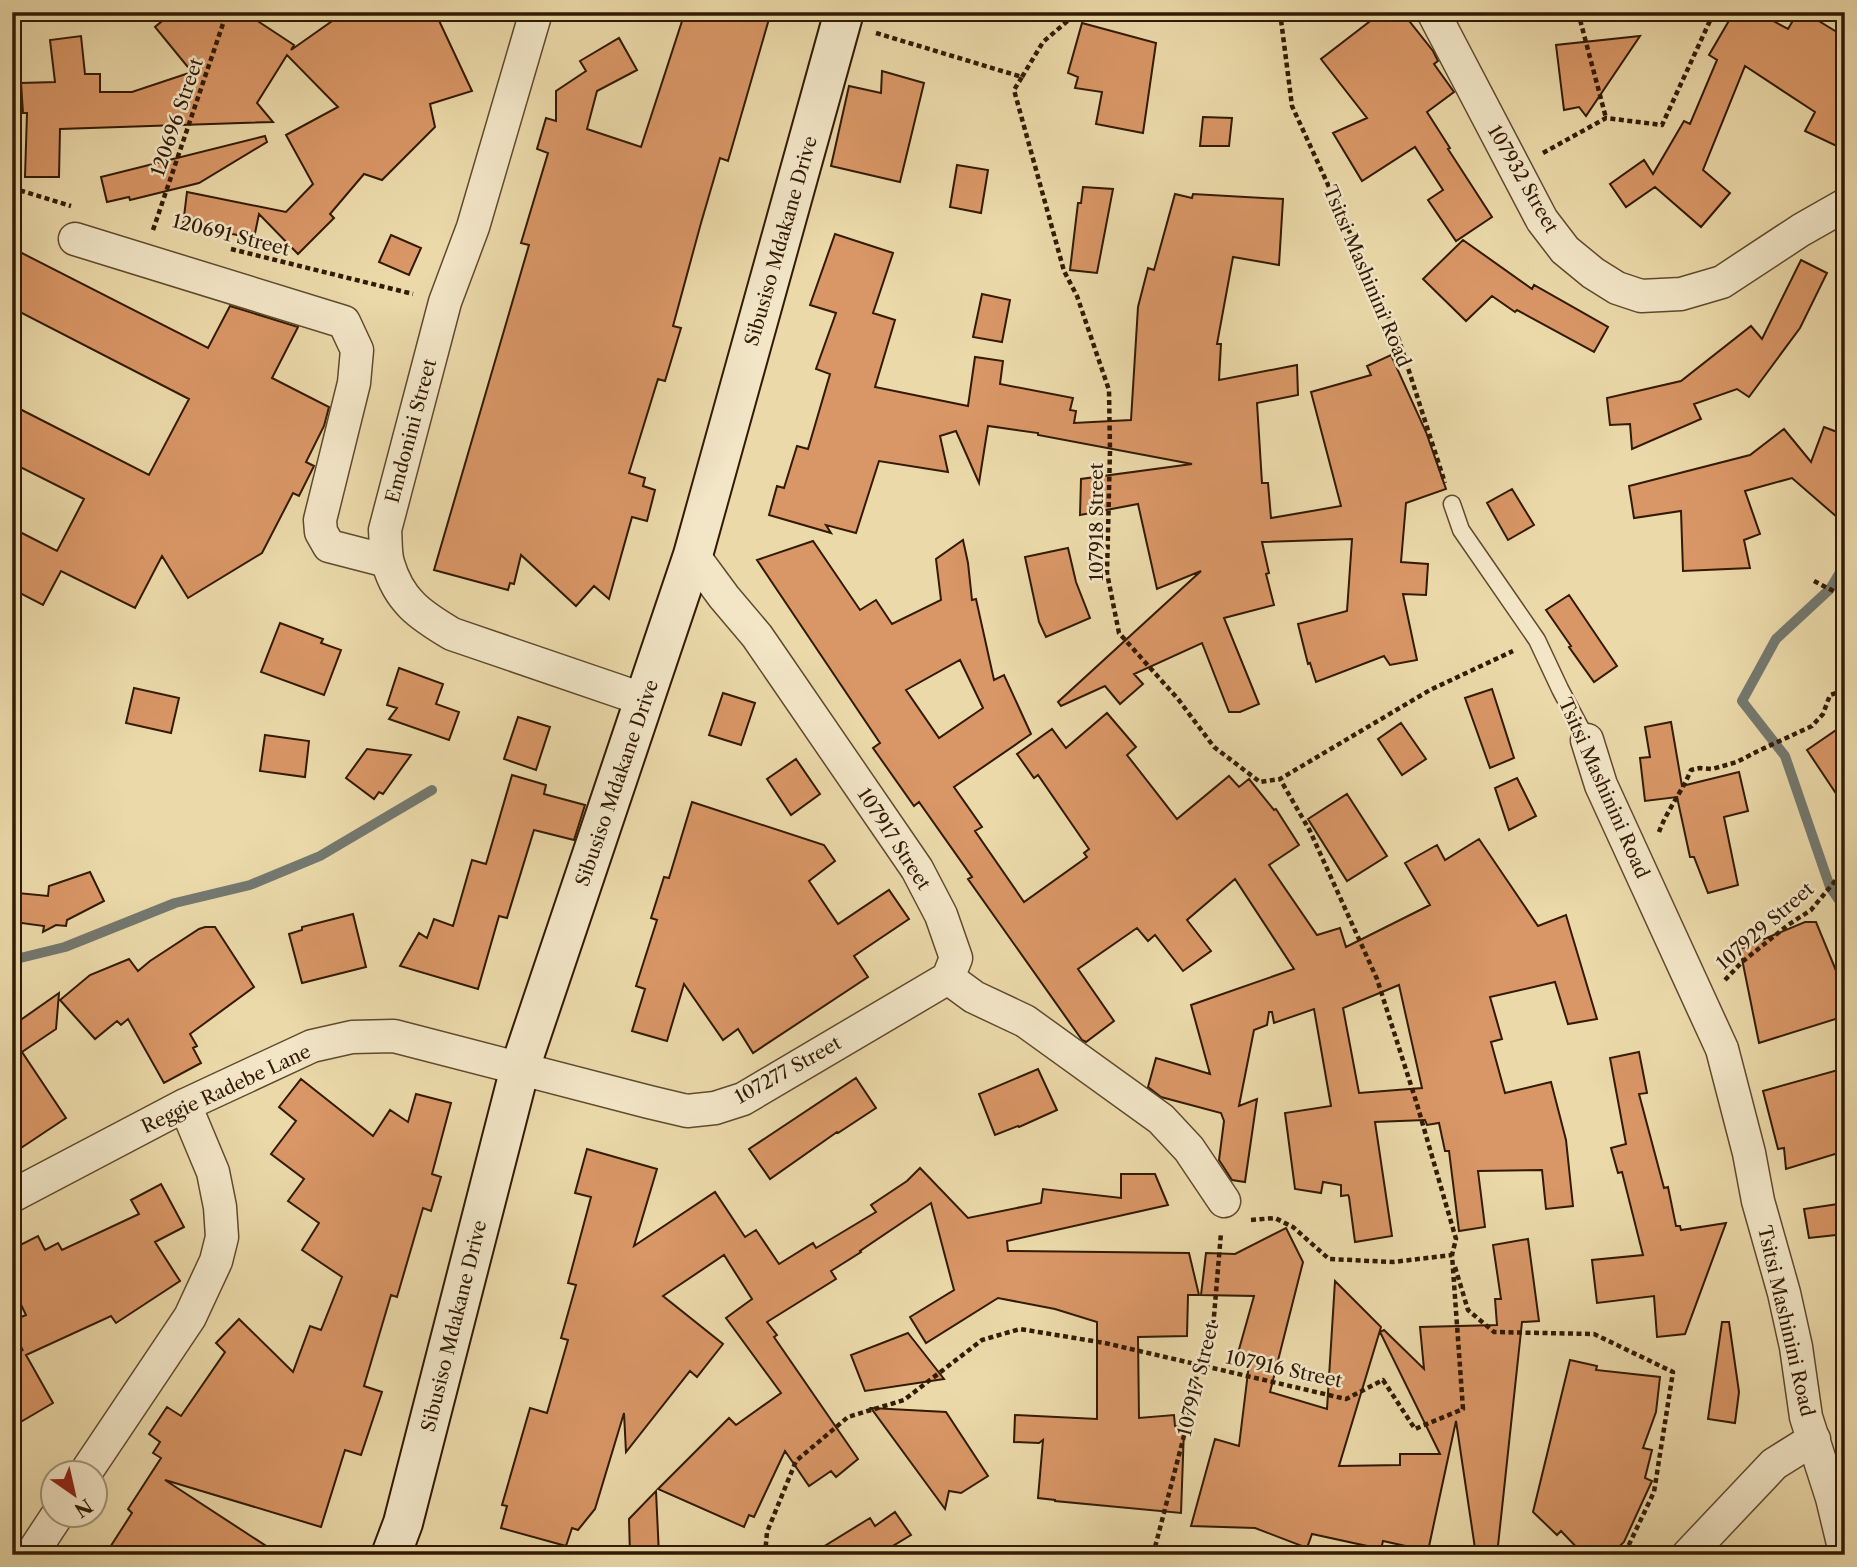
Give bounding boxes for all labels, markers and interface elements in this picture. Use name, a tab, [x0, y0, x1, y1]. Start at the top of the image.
street label: 120696 Street	[146, 55, 208, 179]
street label: 107932 Street	[1483, 121, 1563, 237]
street label: Sibusiso Mdakane Drive	[740, 133, 822, 349]
street label: Tsitsi Mashinini Road	[1318, 182, 1416, 371]
street label: 120691 Street	[170, 209, 292, 261]
street label: Emdonini Street	[381, 356, 441, 506]
street label: 107918 Street	[1085, 462, 1108, 581]
street label: Sibusiso Mdakane Drive	[571, 677, 663, 889]
street label: Tsitsi Mashinini Road	[1554, 694, 1654, 882]
street label: 107917 Street	[853, 784, 936, 894]
street label: 107929 Street	[1712, 877, 1819, 975]
street label: 107277 Street	[731, 1031, 845, 1109]
street label: Reggie Radebe Lane	[138, 1040, 314, 1138]
street label: Sibusiso Mdakane Drive	[417, 1218, 491, 1434]
street label: Tsitsi Mashinini Road	[1753, 1223, 1819, 1419]
street label: 107917 Street	[1173, 1319, 1223, 1438]
street label: 107916 Street	[1224, 1345, 1345, 1393]
north arrow	[38, 1458, 108, 1528]
text: N	[70, 1494, 97, 1522]

